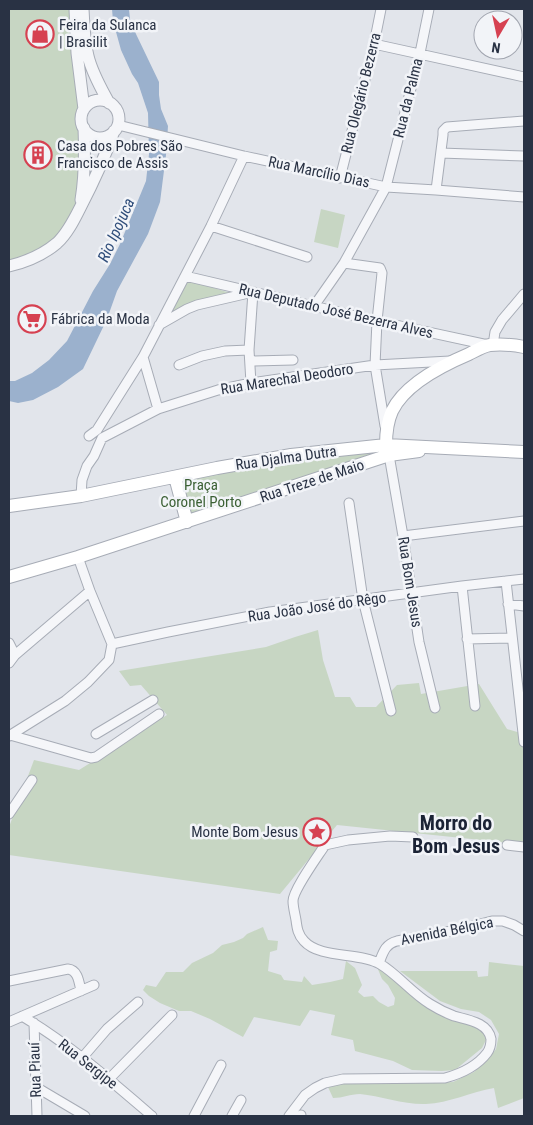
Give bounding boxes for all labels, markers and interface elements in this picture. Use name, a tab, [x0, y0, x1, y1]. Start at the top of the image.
north arrow	[473, 10, 523, 60]
place label: Feira da Sulanca | Brasilit	[59, 16, 157, 51]
shop icon: Feira da Sulanca | Brasilit	[25, 19, 55, 49]
street label: Rua Olegário Bezerra	[337, 31, 385, 155]
text: N	[490, 39, 501, 56]
street label: Rua da Palma	[389, 56, 427, 140]
place label: Casa dos Pobres São Francisco de Assis	[57, 137, 183, 172]
building icon: Casa dos Pobres São Francisco de Assis	[23, 140, 53, 170]
street label: Rua Marcílio Dias	[267, 152, 371, 192]
water label: Rio Ipojuca	[93, 195, 139, 265]
street label: Rua Deputado José Bezerra Alves	[237, 280, 435, 342]
supermarket icon: Fábrica da Moda	[17, 304, 47, 334]
place label: Fábrica da Moda	[51, 310, 150, 328]
street label: Rua Marechal Deodoro	[219, 360, 355, 398]
street label: Rua Djalma Dutra	[234, 442, 338, 474]
street label: Rua Treze de Maio	[258, 456, 366, 506]
park label: Praça Coronel Porto	[160, 476, 242, 511]
street label: Rua Bom Jesus	[394, 535, 426, 629]
street label: Rua João José do Rêgo	[247, 588, 387, 626]
district label: Morro do Bom Jesus	[412, 811, 500, 858]
place icon: Monte Bom Jesus	[302, 817, 332, 847]
place label: Monte Bom Jesus	[191, 823, 298, 841]
street label: Avenida Bélgica	[399, 913, 495, 949]
street label: Rua Sergipe	[55, 1035, 121, 1093]
street label: Rua Piauí	[25, 1040, 45, 1098]

